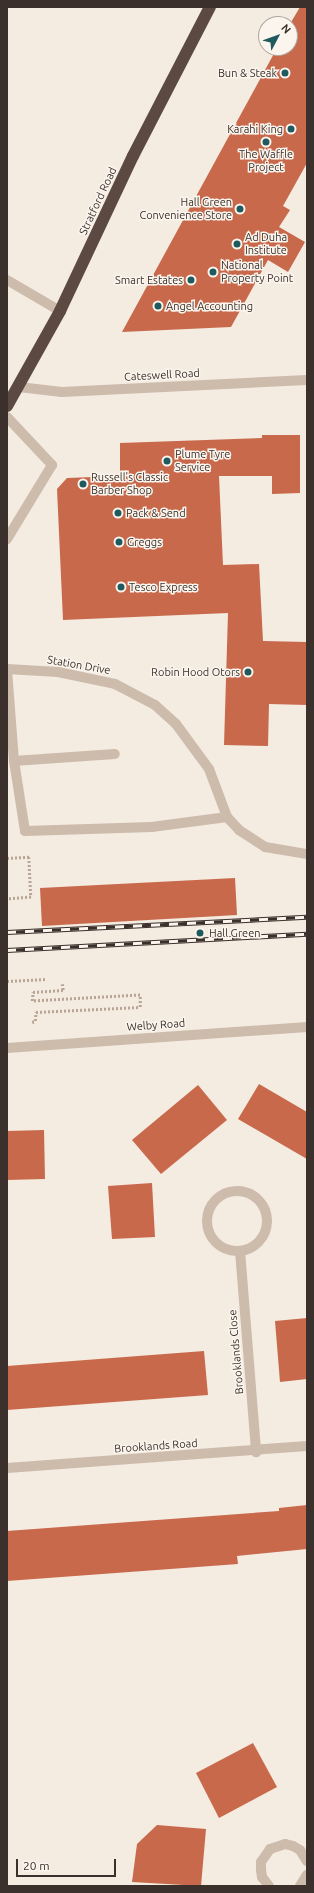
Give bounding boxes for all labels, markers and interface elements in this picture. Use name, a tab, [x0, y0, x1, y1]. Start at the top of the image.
north arrow	[258, 16, 298, 56]
text: N	[279, 22, 294, 36]
place label: Bun & Steak	[218, 66, 277, 80]
marker: Bun & Steak	[280, 68, 290, 78]
place label: Karahi King	[227, 122, 283, 136]
marker: Karahi King	[286, 124, 296, 134]
marker: The Waffle Project	[261, 137, 271, 147]
place label: The Waffle Project	[239, 148, 293, 174]
street label: Stratford Road	[77, 165, 119, 237]
place label: Hall Green Convenience Store	[139, 196, 232, 222]
marker: Hall Green Convenience Store	[235, 204, 245, 214]
place label: Ad Duha Institute	[245, 231, 287, 257]
marker: Ad Duha Institute	[232, 239, 242, 249]
place label: National Property Point	[221, 259, 293, 285]
marker: National Property Point	[208, 267, 218, 277]
place label: Smart Estates	[115, 273, 183, 287]
marker: Smart Estates	[186, 275, 196, 285]
place label: Angel Accounting	[166, 299, 253, 313]
marker: Angel Accounting	[153, 301, 163, 311]
street label: Cateswell Road	[124, 366, 200, 384]
place label: Plume Tyre Service	[175, 448, 230, 474]
marker: Plume Tyre Service	[162, 456, 172, 466]
place label: Russell's Classic Barber Shop	[91, 471, 168, 497]
marker: Russell's Classic Barber Shop	[78, 479, 88, 489]
place label: Pack & Send	[126, 506, 186, 520]
marker: Pack & Send	[113, 508, 123, 518]
place label: Greggs	[127, 535, 162, 549]
marker: Greggs	[114, 537, 124, 547]
place label: Tesco Express	[129, 580, 198, 594]
marker: Tesco Express	[116, 582, 126, 592]
street label: Station Drive	[46, 653, 112, 677]
place label: Robin Hood Otors	[151, 665, 240, 679]
marker: Robin Hood Otors	[243, 667, 253, 677]
place label: Hall Green	[209, 926, 260, 940]
marker: Hall Green	[194, 927, 206, 939]
street label: Welby Road	[126, 1016, 186, 1034]
street label: Brooklands Close	[226, 1309, 246, 1395]
street label: Brooklands Road	[114, 1437, 198, 1455]
scale bar	[18, 1851, 118, 1877]
text: 20 m	[23, 1859, 50, 1872]

